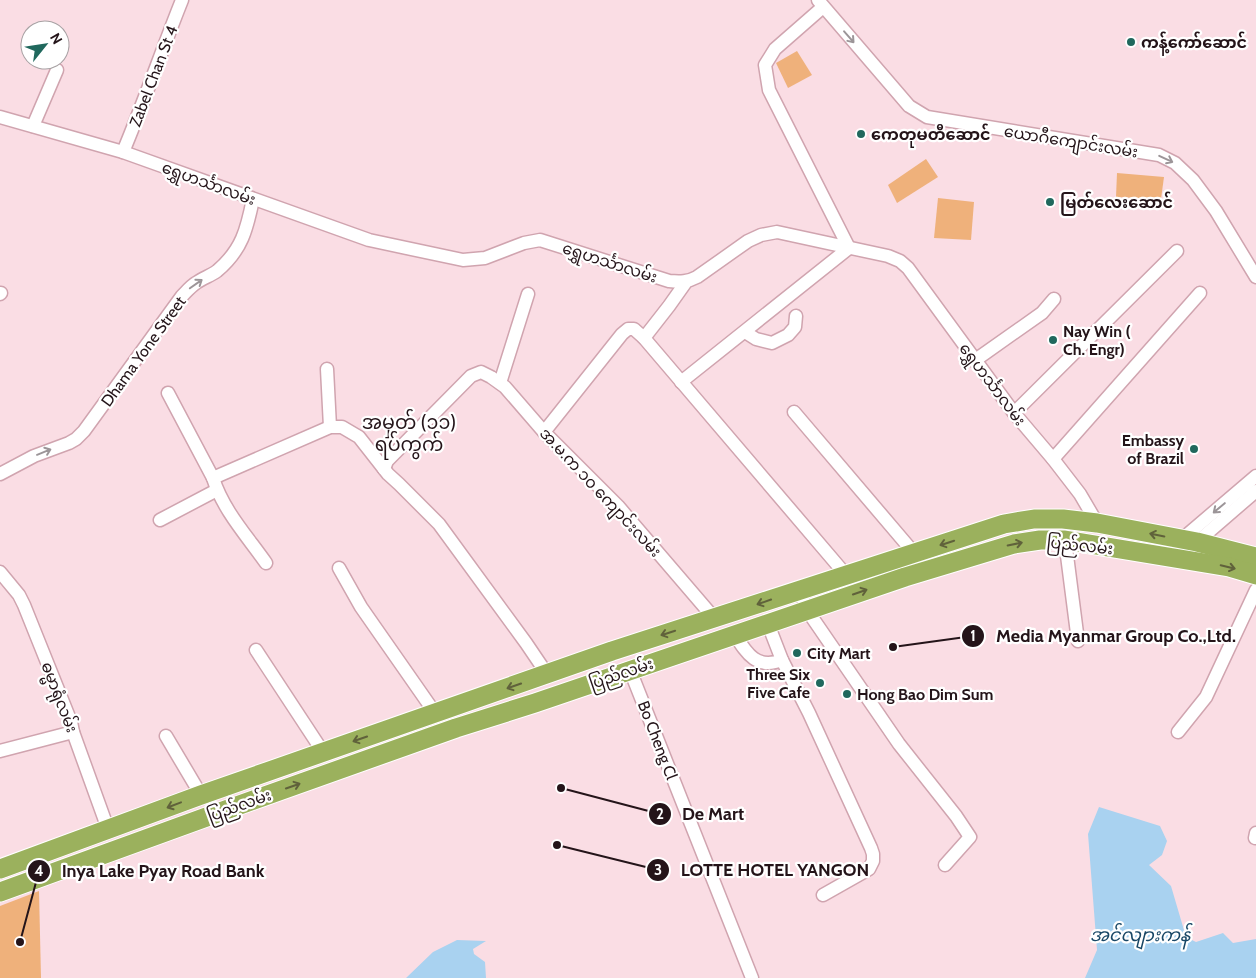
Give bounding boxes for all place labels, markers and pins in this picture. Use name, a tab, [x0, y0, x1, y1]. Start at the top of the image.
place label: ကန့်ကော်ဆောင်	[1141, 31, 1247, 56]
marker: ကန့်ကော်ဆောင်	[1125, 36, 1137, 48]
place label: ကေတုမတီဆောင်	[871, 123, 991, 148]
marker: ကေတုမတီဆောင်	[855, 128, 867, 140]
place label: မြတ်လေးဆောင်	[1060, 191, 1173, 216]
marker: မြတ်လေးဆောင်	[1044, 196, 1056, 208]
place label: Nay Win ( Ch. Engr)	[1063, 322, 1131, 359]
marker: Nay Win ( Ch. Engr)	[1047, 334, 1059, 346]
place label: Embassy of Brazil	[1122, 431, 1184, 468]
marker: Embassy of Brazil	[1188, 443, 1200, 455]
callout: Media Myanmar Group Co.,Ltd.	[961, 619, 1246, 652]
place label: City Mart	[807, 644, 871, 663]
marker: City Mart	[791, 647, 803, 659]
place label: Three Six Five Cafe	[746, 665, 810, 702]
marker: Three Six Five Cafe	[814, 677, 826, 689]
place label: Hong Bao Dim Sum	[857, 685, 993, 704]
marker: Hong Bao Dim Sum	[841, 688, 853, 700]
callout: De Mart	[647, 797, 754, 830]
callout: LOTTE HOTEL YANGON	[646, 853, 879, 886]
callout: Inya Lake Pyay Road Bank	[26, 854, 274, 887]

